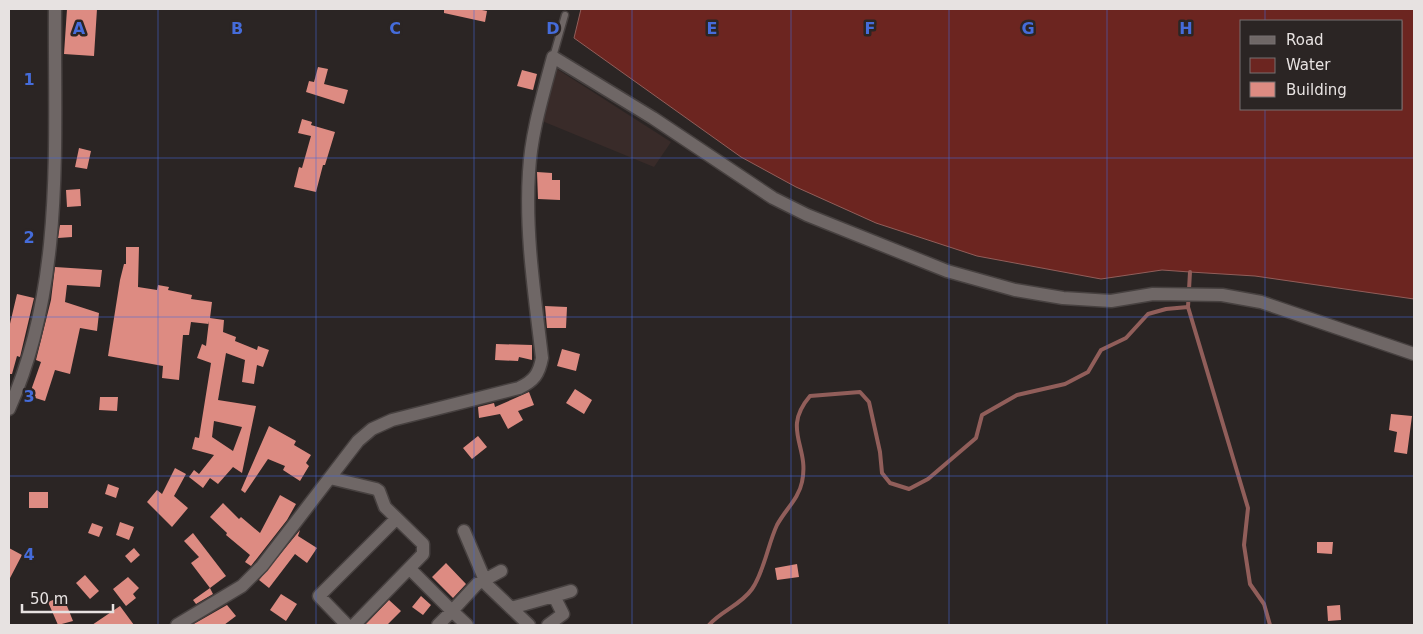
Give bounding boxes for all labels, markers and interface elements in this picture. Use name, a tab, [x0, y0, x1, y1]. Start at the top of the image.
text: A	[73, 19, 86, 38]
text: B	[231, 19, 243, 38]
text: C	[389, 19, 401, 38]
text: D	[546, 19, 560, 38]
text: E	[707, 19, 717, 38]
text: F	[865, 19, 875, 38]
text: G	[1021, 19, 1035, 38]
text: H	[1179, 19, 1193, 38]
legend	[1240, 20, 1403, 110]
text: Road	[1286, 31, 1324, 49]
text: Water	[1286, 56, 1331, 74]
text: 1	[23, 70, 35, 89]
text: Building	[1286, 81, 1347, 99]
text: 2	[23, 228, 35, 247]
text: 3	[23, 387, 35, 406]
text: 4	[23, 545, 35, 564]
scale bar	[22, 582, 114, 614]
text: 50 m	[30, 590, 68, 608]

